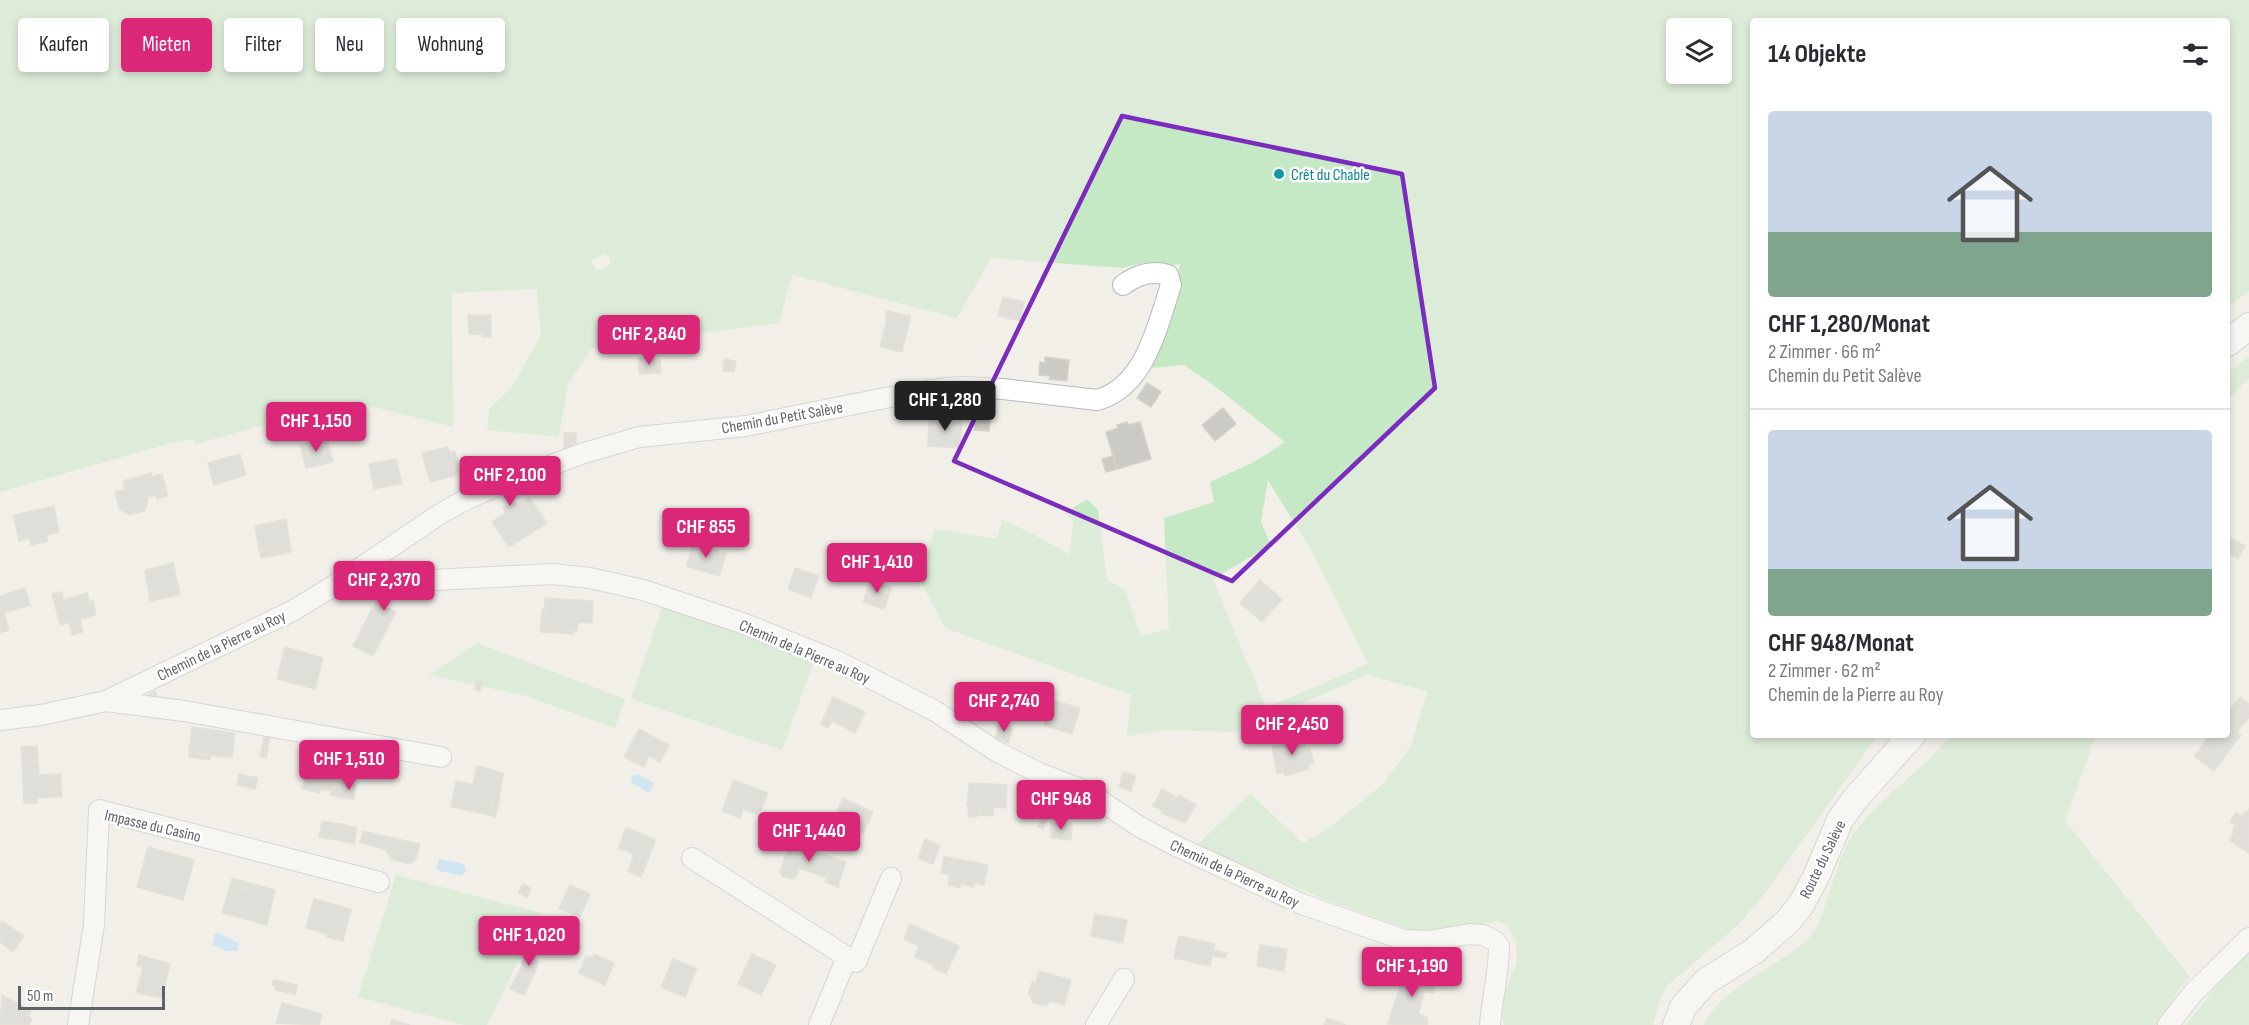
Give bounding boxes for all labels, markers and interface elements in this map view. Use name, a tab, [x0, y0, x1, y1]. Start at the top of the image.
chip: Kaufen	[18, 18, 109, 72]
chip: Mieten	[121, 18, 212, 72]
chip: Filter	[224, 18, 303, 72]
chip: Neu	[315, 18, 384, 72]
chip: Wohnung	[396, 18, 505, 72]
map controls	[1666, 18, 1732, 84]
button: layers	[1666, 18, 1732, 84]
icon: filters	[2179, 38, 2212, 71]
text: 14 Objekte	[1768, 39, 1866, 70]
icon: home	[1936, 150, 2044, 258]
place label: Crêt du Chable	[1291, 166, 1370, 185]
marker: Crêt du Chable	[1272, 167, 1286, 181]
text: CHF 1,280/Monat	[1768, 309, 1930, 340]
pin: CHF 2,840	[580, 315, 718, 366]
text: CHF 2,840	[612, 322, 686, 346]
text: 2 Zimmer · 66 m²	[1768, 340, 1881, 364]
text: Chemin du Petit Salève	[1768, 364, 1922, 388]
pin: CHF 1,280	[876, 381, 1014, 432]
text: CHF 1,280	[908, 388, 982, 412]
street label: Chemin du Petit Salève	[720, 398, 844, 438]
pin: CHF 1,150	[247, 402, 385, 453]
text: CHF 1,150	[280, 409, 352, 433]
pin: CHF 2,100	[441, 456, 579, 507]
text: CHF 2,100	[474, 463, 546, 487]
icon: home	[1936, 469, 2044, 577]
pin: CHF 855	[651, 508, 761, 559]
text: CHF 855	[676, 515, 736, 539]
pin: CHF 1,410	[808, 543, 946, 594]
text: CHF 1,410	[841, 550, 913, 574]
pin: CHF 2,370	[315, 561, 453, 612]
text: CHF 2,370	[348, 568, 420, 592]
street label: Chemin de la Pierre au Roy	[154, 607, 289, 686]
street label: Chemin de la Pierre au Roy	[736, 616, 873, 689]
text: CHF 948/Monat	[1768, 628, 1914, 659]
text: 2 Zimmer · 62 m²	[1768, 659, 1881, 683]
pin: CHF 2,740	[935, 682, 1073, 733]
text: Chemin de la Pierre au Roy	[1768, 683, 1943, 707]
text: CHF 2,740	[968, 689, 1040, 713]
pin: CHF 2,450	[1223, 705, 1361, 756]
text: CHF 2,450	[1255, 712, 1329, 736]
pin: CHF 1,510	[280, 740, 418, 791]
text: CHF 1,510	[313, 747, 385, 771]
pin: CHF 948	[1006, 780, 1116, 831]
text: CHF 948	[1031, 787, 1091, 811]
street label: Impasse du Casino	[103, 806, 203, 847]
pin: CHF 1,440	[740, 812, 878, 863]
street label: Route du Salève	[1796, 817, 1851, 902]
text: CHF 1,440	[772, 819, 846, 843]
street label: Chemin de la Pierre au Roy	[1167, 836, 1302, 913]
pin: CHF 1,020	[460, 916, 598, 967]
text: CHF 1,020	[493, 923, 565, 947]
pin: CHF 1,190	[1343, 947, 1481, 998]
text: CHF 1,190	[1376, 954, 1448, 978]
scale bar	[18, 983, 165, 1010]
text: 50 m	[27, 987, 53, 1006]

